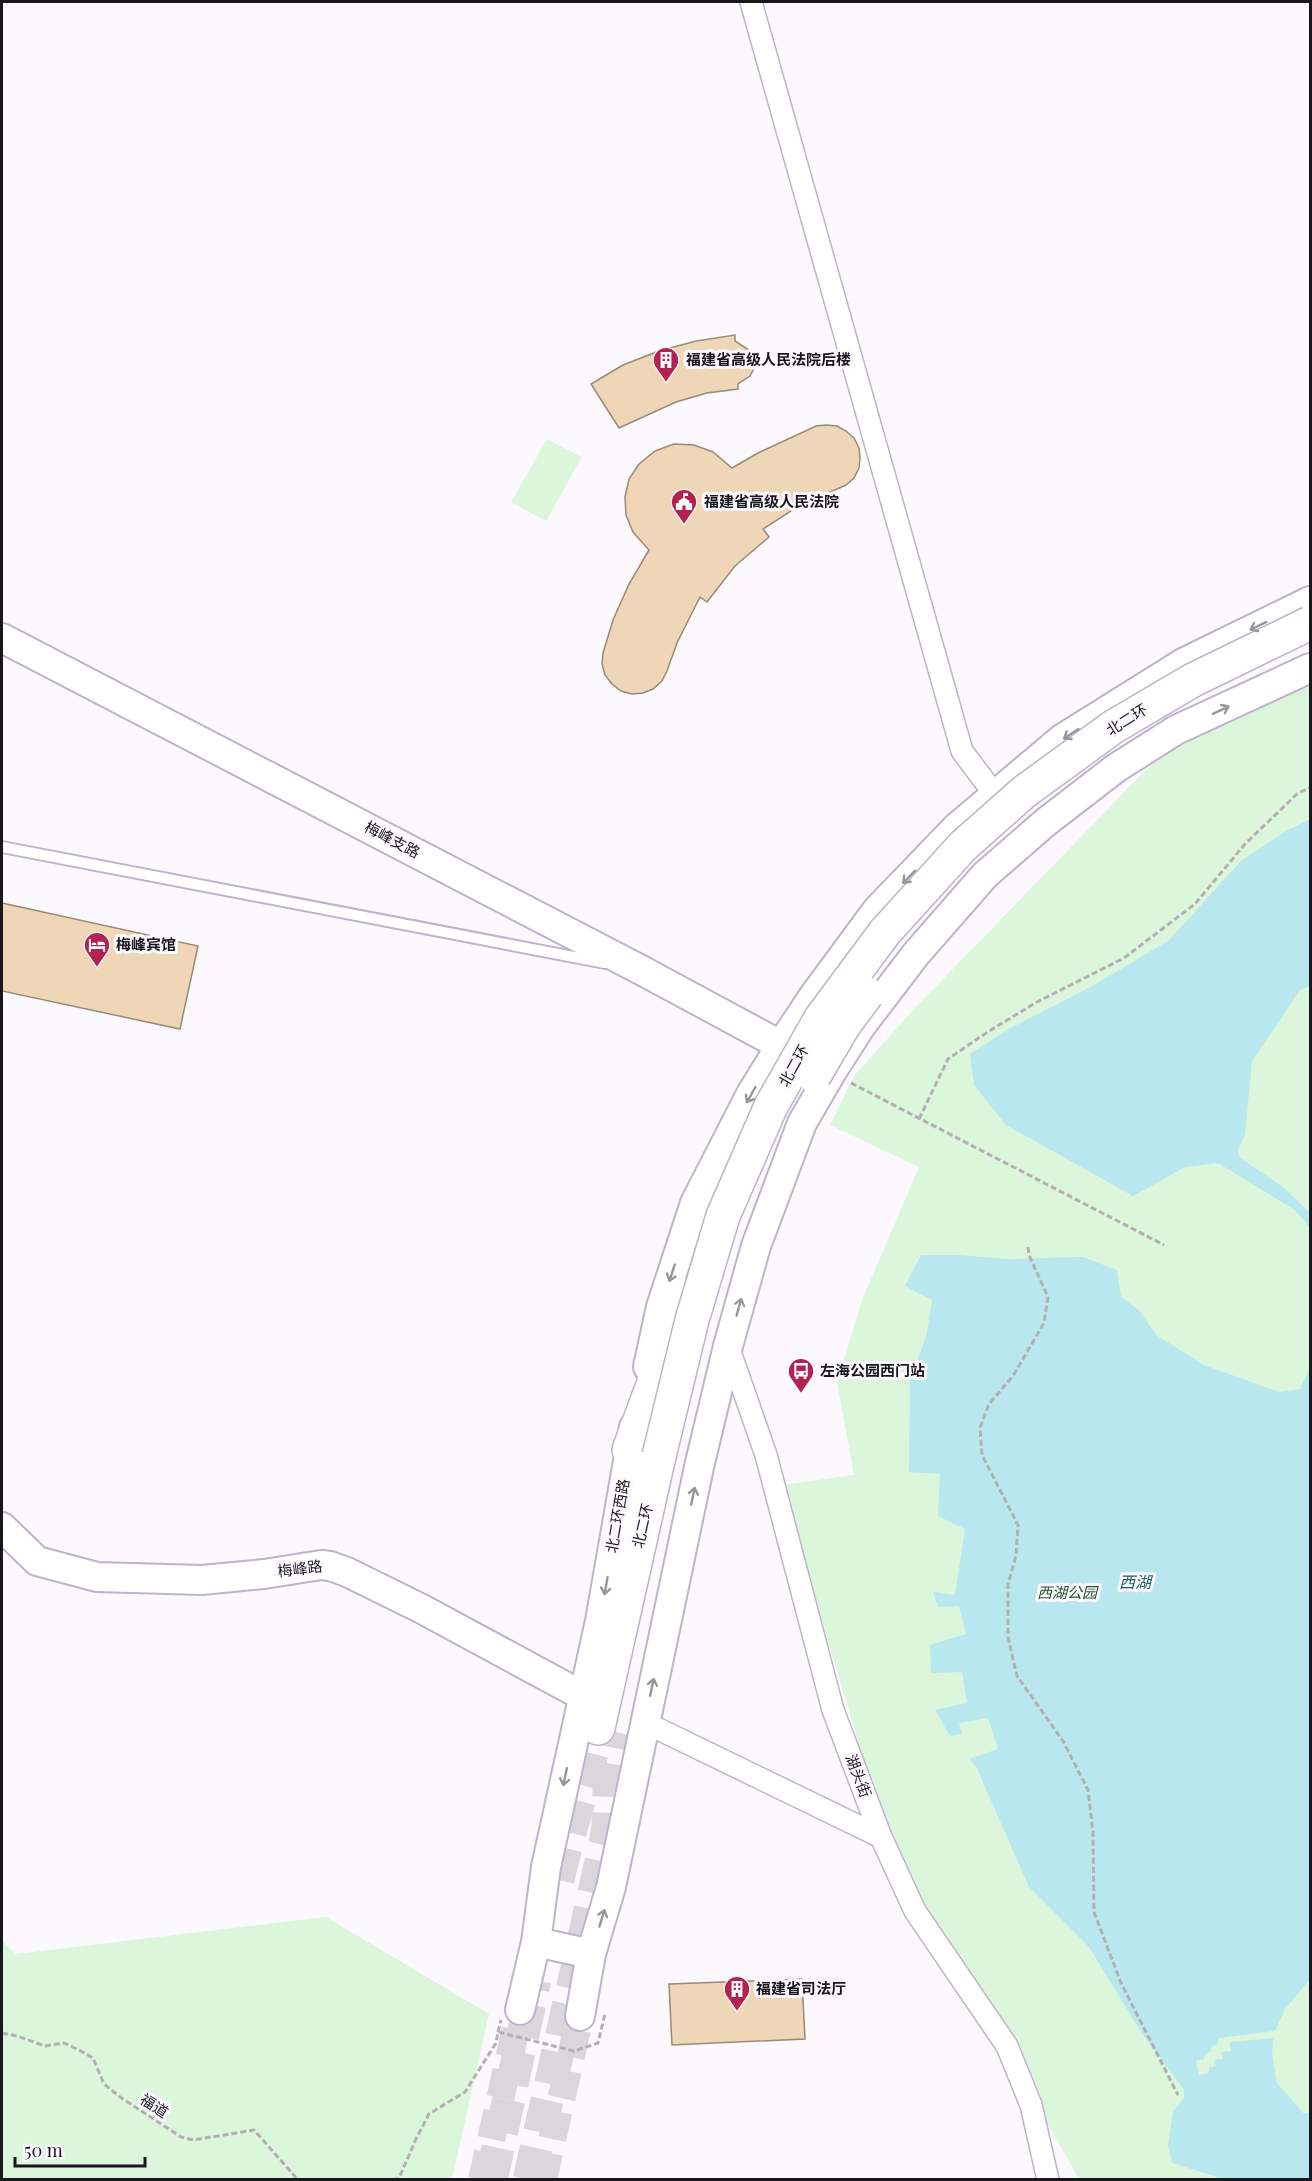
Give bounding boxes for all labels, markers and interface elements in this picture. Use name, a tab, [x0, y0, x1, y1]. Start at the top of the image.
building icon: 福建省高级人民法院后楼	[651, 345, 681, 383]
place label: 福建省高级人民法院后楼	[686, 349, 851, 369]
public building icon: 福建省高级人民法院	[669, 487, 699, 525]
place label: 福建省高级人民法院	[704, 491, 839, 511]
one-way arrow	[1249, 621, 1267, 633]
street label: 北二环	[1102, 699, 1151, 740]
one-way arrow	[1211, 703, 1229, 715]
one-way arrow	[1062, 727, 1079, 740]
street label: 梅峰支路	[361, 816, 424, 862]
one-way arrow	[902, 869, 917, 884]
hotel icon: 梅峰宾馆	[82, 930, 112, 968]
place label: 梅峰宾馆	[116, 934, 176, 954]
street label: 北二环	[773, 1041, 813, 1090]
one-way arrow	[744, 1086, 756, 1103]
one-way arrow	[666, 1263, 677, 1282]
one-way arrow	[734, 1298, 745, 1317]
bus stop icon: 左海公园西门站	[786, 1356, 816, 1394]
place label: 左海公园西门站	[820, 1360, 925, 1380]
street label: 北二环西路	[601, 1477, 633, 1555]
one-way arrow	[688, 1487, 699, 1507]
street label: 北二环	[627, 1502, 657, 1550]
street label: 梅峰路	[276, 1555, 323, 1581]
water label: 西湖	[1119, 1571, 1154, 1592]
one-way arrow	[600, 1576, 611, 1596]
park label: 西湖公园	[1037, 1582, 1099, 1602]
one-way arrow	[647, 1678, 658, 1697]
street label: 湖头街	[842, 1751, 876, 1800]
one-way arrow	[559, 1767, 571, 1786]
one-way arrow	[597, 1909, 608, 1928]
building icon: 福建省司法厅	[722, 1974, 752, 2012]
place label: 福建省司法厅	[756, 1978, 846, 1998]
street label: 福道	[137, 2089, 173, 2122]
scale bar	[15, 2130, 146, 2168]
text: 50 m	[24, 2138, 63, 2162]

